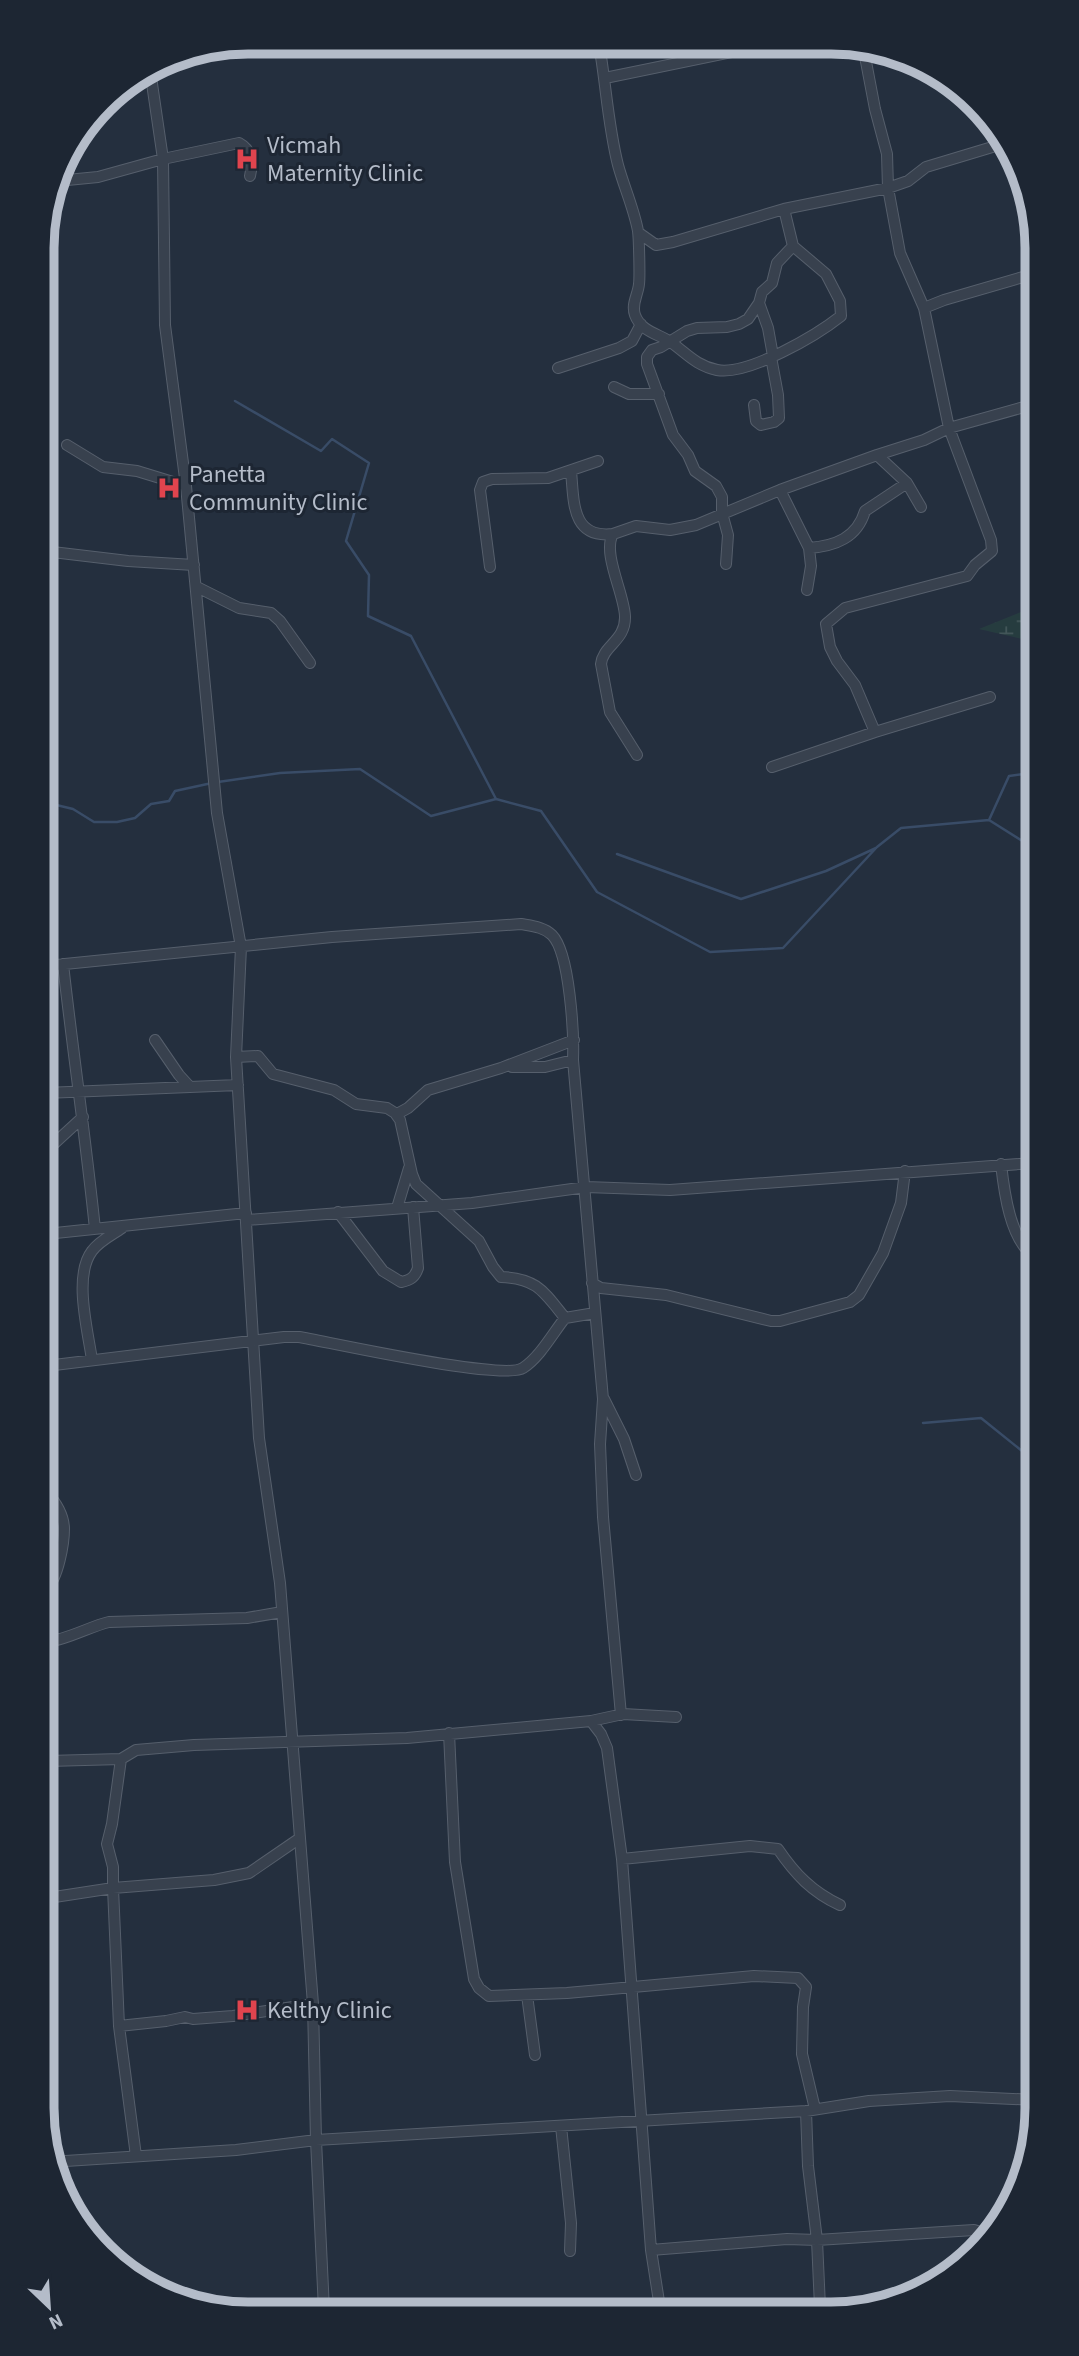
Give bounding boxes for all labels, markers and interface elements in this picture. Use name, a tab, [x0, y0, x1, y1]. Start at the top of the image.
place label: Vicmah Maternity Clinic	[267, 128, 423, 191]
hospital icon: Vicmah Maternity Clinic	[233, 145, 261, 173]
place label: Panetta Community Clinic	[189, 457, 367, 520]
hospital icon: Panetta Community Clinic	[155, 474, 183, 502]
place label: Kelthy Clinic	[267, 1993, 392, 2028]
hospital icon: Kelthy Clinic	[233, 1996, 261, 2024]
north arrow	[14, 2272, 84, 2342]
text: N	[44, 2306, 67, 2336]

